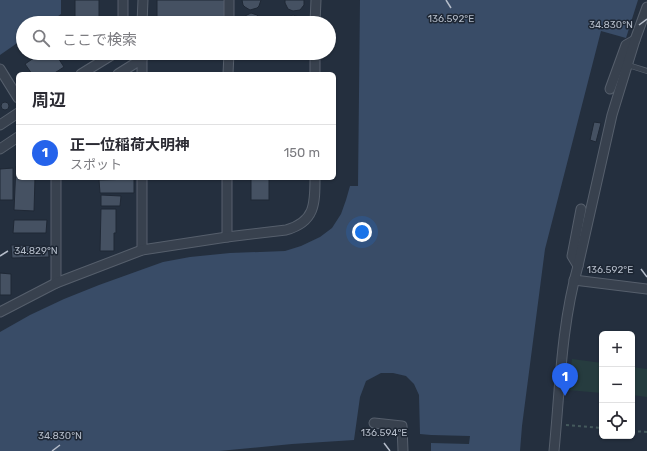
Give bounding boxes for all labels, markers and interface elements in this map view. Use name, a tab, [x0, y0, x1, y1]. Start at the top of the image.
text: 136.592°E	[428, 13, 474, 25]
search box	[16, 16, 336, 60]
text: 34.830°N	[589, 19, 633, 31]
icon: search	[30, 27, 52, 49]
text: ここで検索	[62, 31, 137, 49]
text: 周辺	[32, 90, 66, 110]
text: 正一位稲荷大明神	[70, 136, 190, 154]
text: 1	[42, 145, 48, 160]
text: 150 m	[284, 145, 320, 160]
text: スポット	[70, 157, 122, 172]
your location	[352, 222, 372, 242]
text: 34.829°N	[14, 245, 58, 257]
text: 136.592°E	[587, 264, 633, 276]
map controls	[599, 331, 635, 439]
button: +	[599, 331, 635, 367]
pin: 1	[552, 363, 578, 396]
button: −	[599, 367, 635, 403]
button: locate	[599, 403, 635, 439]
text: 136.594°E	[361, 427, 407, 439]
text: 34.830°N	[38, 430, 82, 442]

